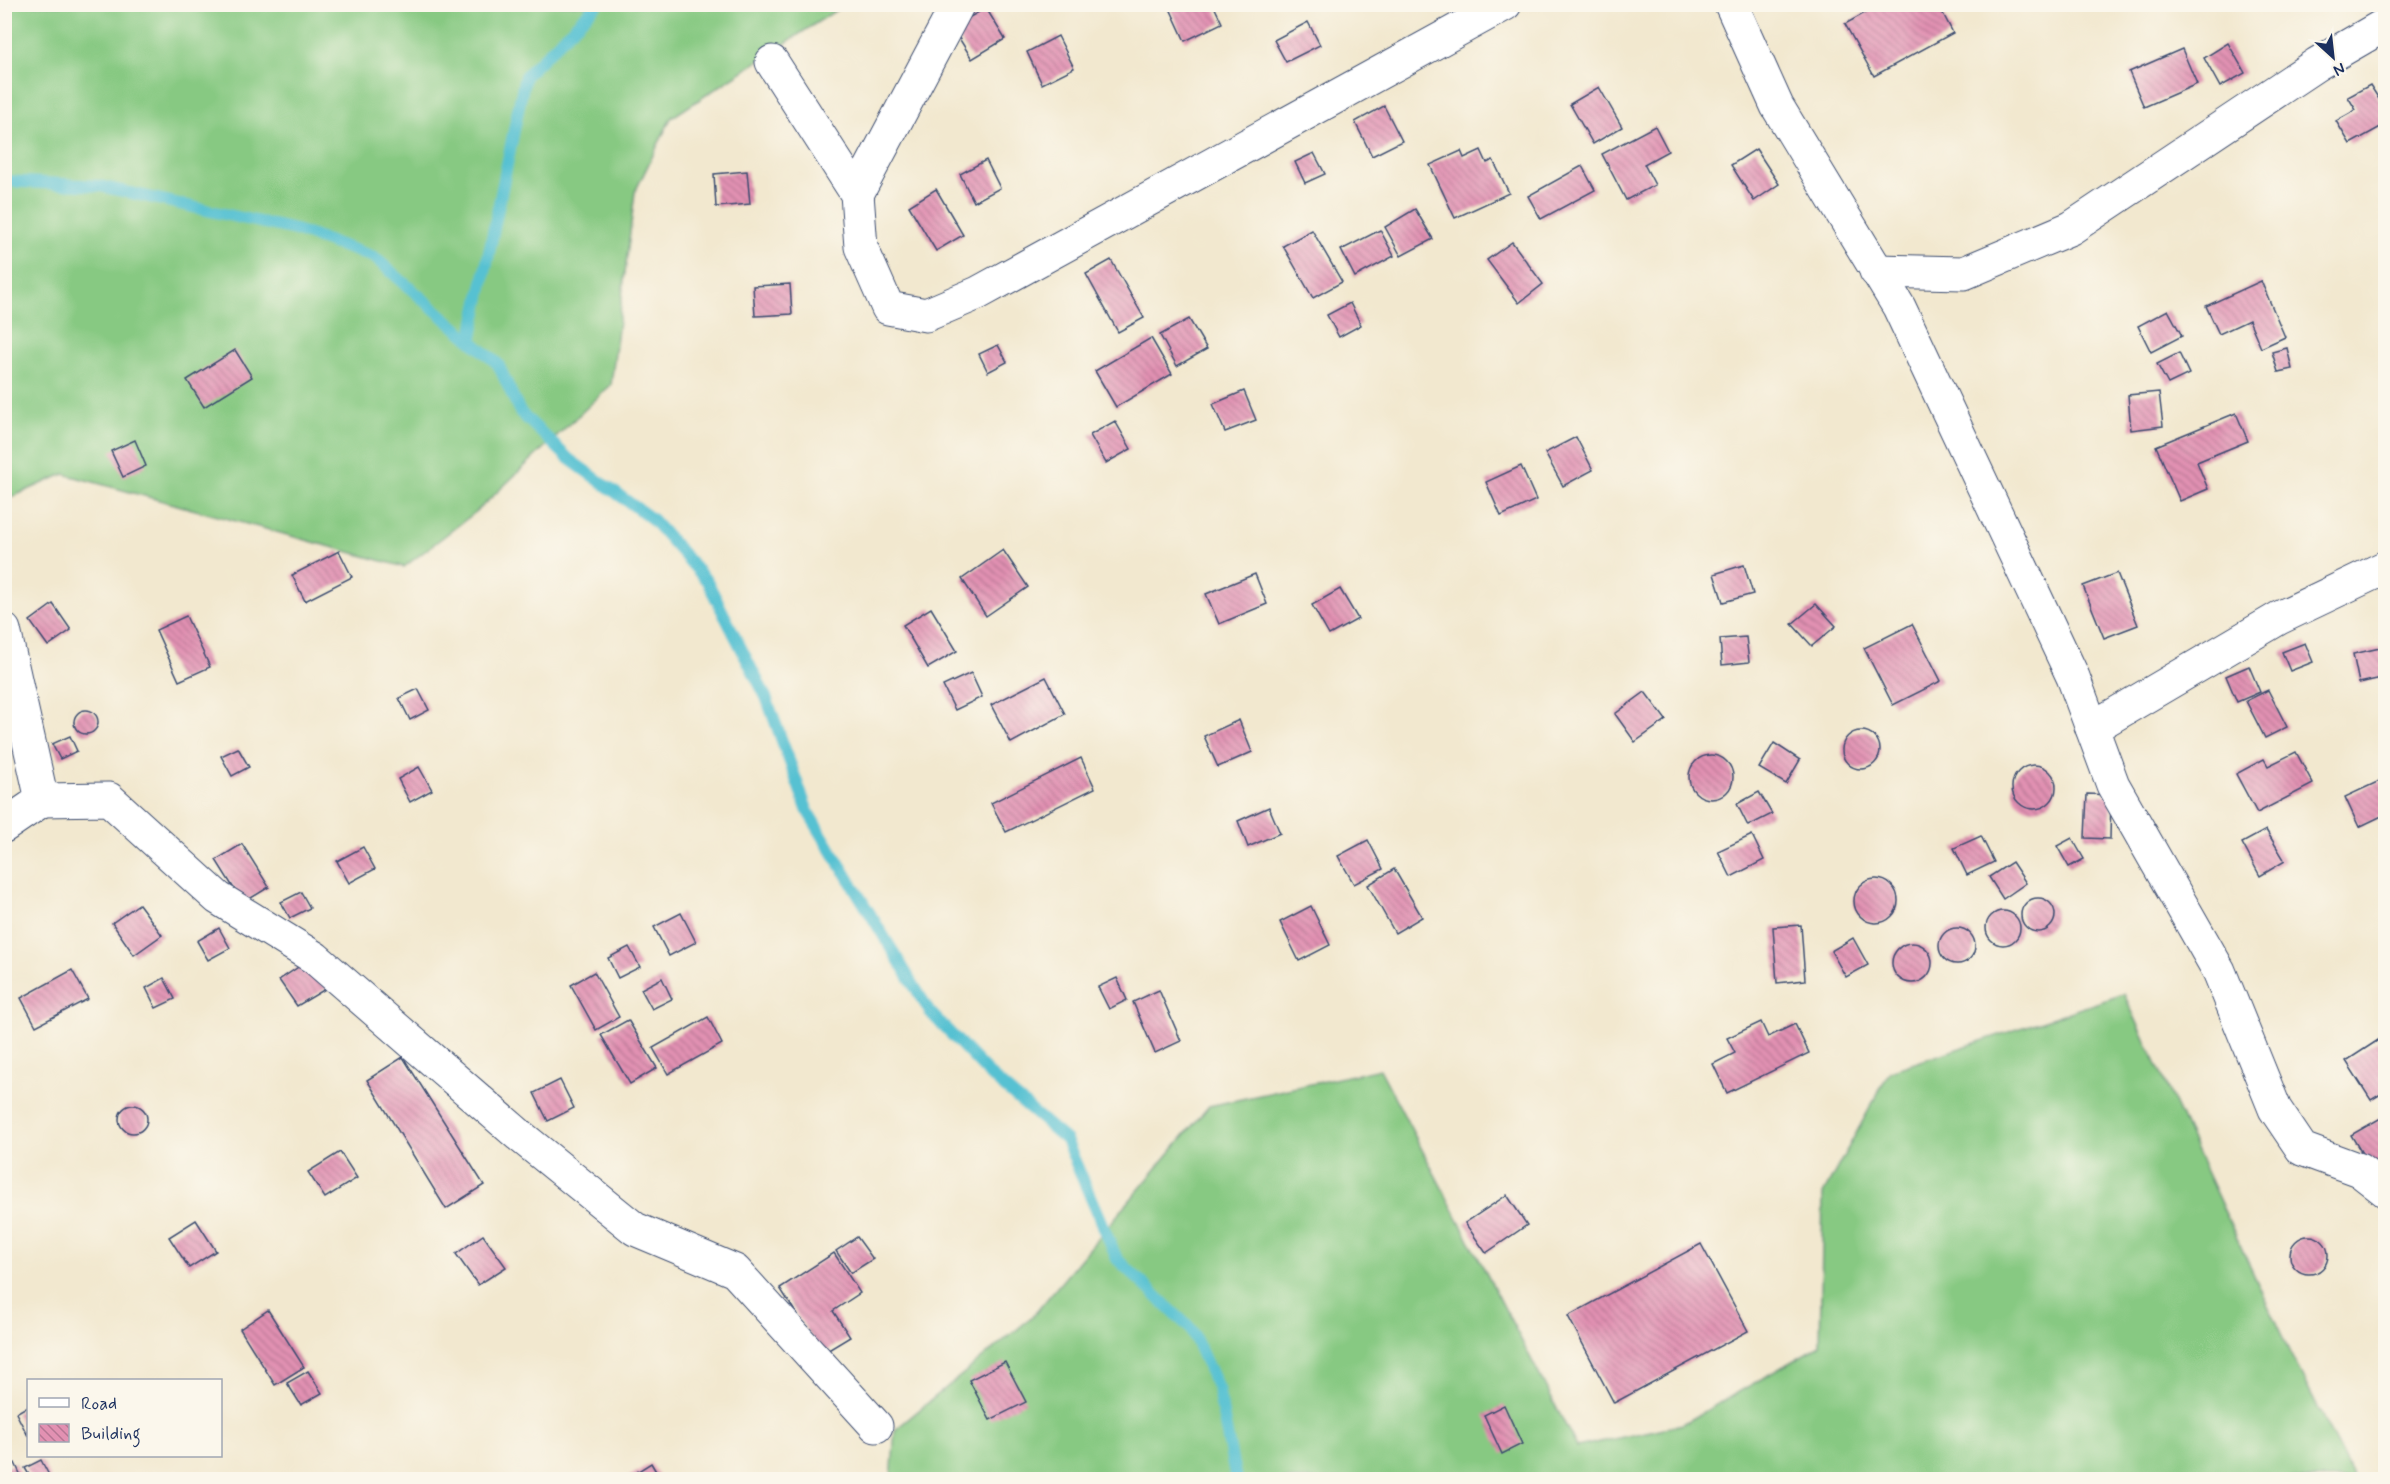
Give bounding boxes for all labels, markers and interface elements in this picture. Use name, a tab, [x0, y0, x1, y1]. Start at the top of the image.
north arrow	[2303, 27, 2363, 87]
text: N	[2330, 57, 2349, 81]
legend	[27, 1379, 222, 1457]
text: Road	[81, 1392, 117, 1416]
text: Building	[81, 1422, 141, 1448]

